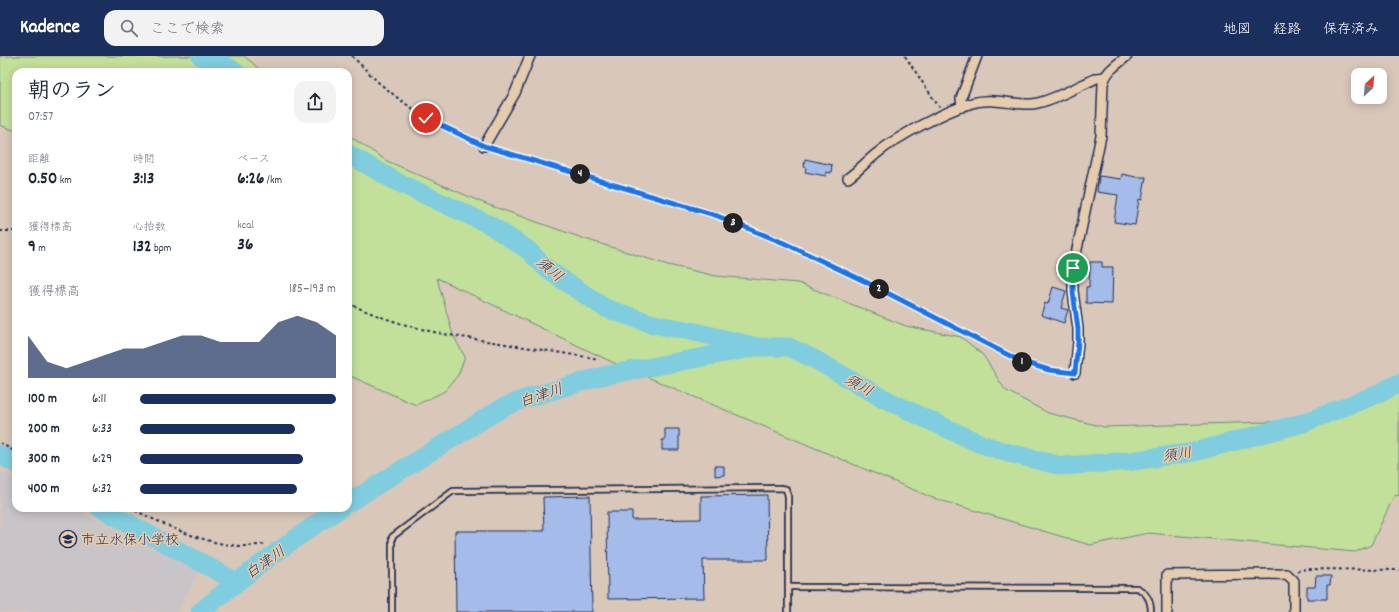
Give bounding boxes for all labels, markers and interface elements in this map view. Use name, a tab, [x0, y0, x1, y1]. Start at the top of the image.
search box	[104, 10, 384, 46]
text: Kadence	[20, 15, 80, 42]
icon: search	[118, 17, 140, 39]
text: ここで検索	[150, 19, 225, 41]
text: 地図	[1223, 20, 1251, 40]
text: 経路	[1273, 20, 1301, 40]
text: 保存済み	[1323, 20, 1379, 40]
north arrow	[1351, 68, 1387, 104]
map controls	[1351, 68, 1387, 104]
text: 朝のラン	[28, 77, 116, 108]
button: share	[294, 81, 336, 123]
pin	[409, 101, 443, 135]
icon: check	[415, 107, 437, 129]
text: 07:57	[28, 108, 53, 127]
text: 距離	[28, 152, 50, 168]
text: 時間	[133, 152, 155, 168]
text: ペース	[237, 152, 270, 168]
pin: 4	[570, 164, 590, 184]
text: 4	[578, 166, 582, 182]
text: 0.50	[28, 168, 57, 192]
text: 3:13	[133, 168, 154, 192]
text: 6:26	[237, 168, 264, 192]
text: km	[57, 173, 72, 189]
text: /km	[264, 173, 282, 189]
pin: 3	[723, 213, 743, 233]
text: 3	[731, 215, 735, 231]
text: kcal	[237, 218, 254, 234]
text: 獲得標高	[28, 220, 72, 236]
text: 心拍数	[133, 220, 166, 236]
text: 36	[237, 234, 253, 258]
text: 9	[28, 236, 36, 260]
text: 132	[133, 236, 151, 260]
text: m	[36, 241, 46, 257]
text: bpm	[151, 241, 171, 257]
pin	[1056, 251, 1090, 285]
water label: 須川	[530, 253, 567, 289]
icon: arrive	[1062, 257, 1084, 279]
pin: 2	[869, 279, 889, 299]
text: 185–193 m	[289, 280, 336, 299]
text: 2	[877, 281, 881, 297]
text: 獲得標高	[28, 283, 80, 302]
pin: 1	[1012, 352, 1032, 372]
text: 1	[1021, 354, 1023, 370]
water label: 須川	[840, 370, 876, 404]
water label: 白津川	[517, 379, 567, 415]
text: 100 m	[28, 390, 57, 409]
text: 6:11	[92, 390, 106, 409]
text: 200 m	[28, 420, 60, 439]
text: 6:33	[92, 420, 112, 439]
water label: 須川	[1161, 443, 1194, 469]
text: 300 m	[28, 450, 60, 469]
text: 6:29	[92, 450, 112, 469]
text: 400 m	[28, 480, 59, 499]
text: 6:32	[92, 480, 112, 499]
school or university icon: 市立水保小学校	[58, 529, 78, 549]
place label: 市立水保小学校	[81, 531, 179, 551]
water label: 白津川	[241, 542, 291, 586]

